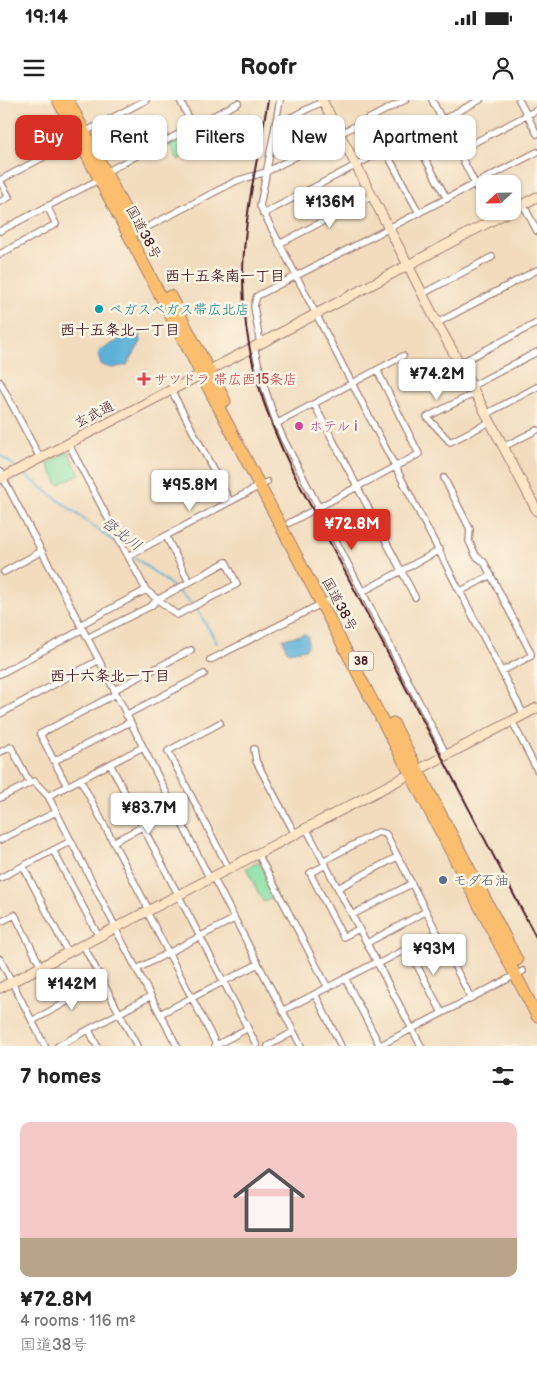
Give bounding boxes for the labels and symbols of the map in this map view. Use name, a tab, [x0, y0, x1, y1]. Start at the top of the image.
north arrow	[476, 175, 521, 220]
pin: ¥136M	[295, 186, 365, 229]
street label: 国道38号	[122, 202, 165, 262]
district label: 西十五条南一丁目	[165, 267, 285, 286]
place label: ベガスベガス帯広北店	[109, 301, 250, 318]
marker: ベガスベガス帯広北店	[93, 303, 105, 315]
district label: 西十五条北一丁目	[60, 321, 180, 340]
pin: ¥74.2M	[396, 358, 478, 401]
place label: サツドラ 帯広西15条店	[154, 371, 297, 388]
marker: サツドラ 帯広西15条店	[138, 373, 150, 385]
street label: 玄武通	[72, 397, 117, 432]
place label: ホテル i	[309, 418, 358, 435]
marker: ホテル i	[293, 420, 305, 432]
pin: ¥95.8M	[149, 470, 231, 512]
pin: ¥72.8M	[311, 508, 393, 551]
water label: 啓北川	[98, 513, 145, 556]
street label: 国道38号	[318, 574, 361, 634]
road number: 38	[348, 652, 374, 670]
district label: 西十六条北一丁目	[50, 667, 170, 686]
pin: ¥83.7M	[108, 792, 190, 835]
place label: モダ石油	[453, 872, 509, 889]
marker: モダ石油	[437, 874, 449, 886]
pin: ¥93M	[404, 934, 464, 976]
pin: ¥142M	[37, 968, 107, 1011]

